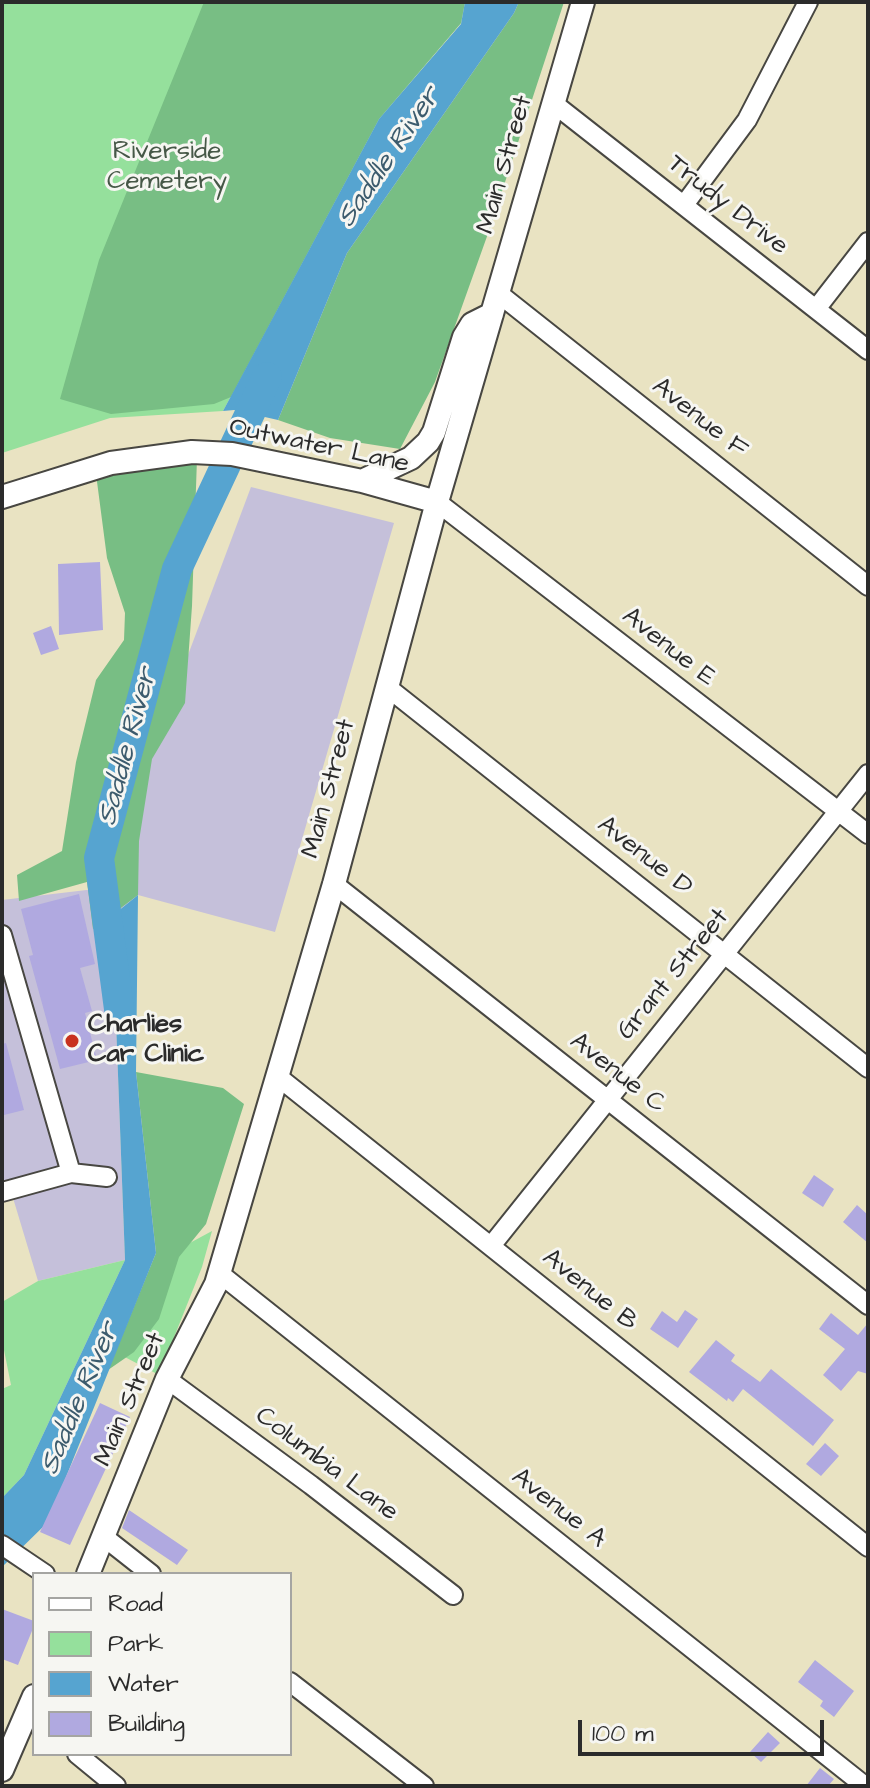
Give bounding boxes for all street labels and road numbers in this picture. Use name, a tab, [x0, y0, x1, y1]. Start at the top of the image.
street label: Main Street	[471, 92, 541, 238]
street label: Trudy Drive	[660, 149, 794, 263]
street label: Avenue F	[645, 372, 753, 466]
street label: Outwater Lane	[226, 413, 412, 481]
street label: Avenue E	[615, 602, 721, 694]
street label: Main Street	[297, 716, 363, 862]
street label: Avenue D	[590, 810, 698, 904]
street label: Grant Street	[612, 903, 736, 1047]
street label: Avenue C	[563, 1027, 671, 1121]
street label: Avenue B	[535, 1243, 643, 1339]
street label: Main Street	[89, 1328, 173, 1472]
street label: Columbia Lane	[248, 1401, 404, 1529]
street label: Avenue A	[504, 1462, 612, 1556]

